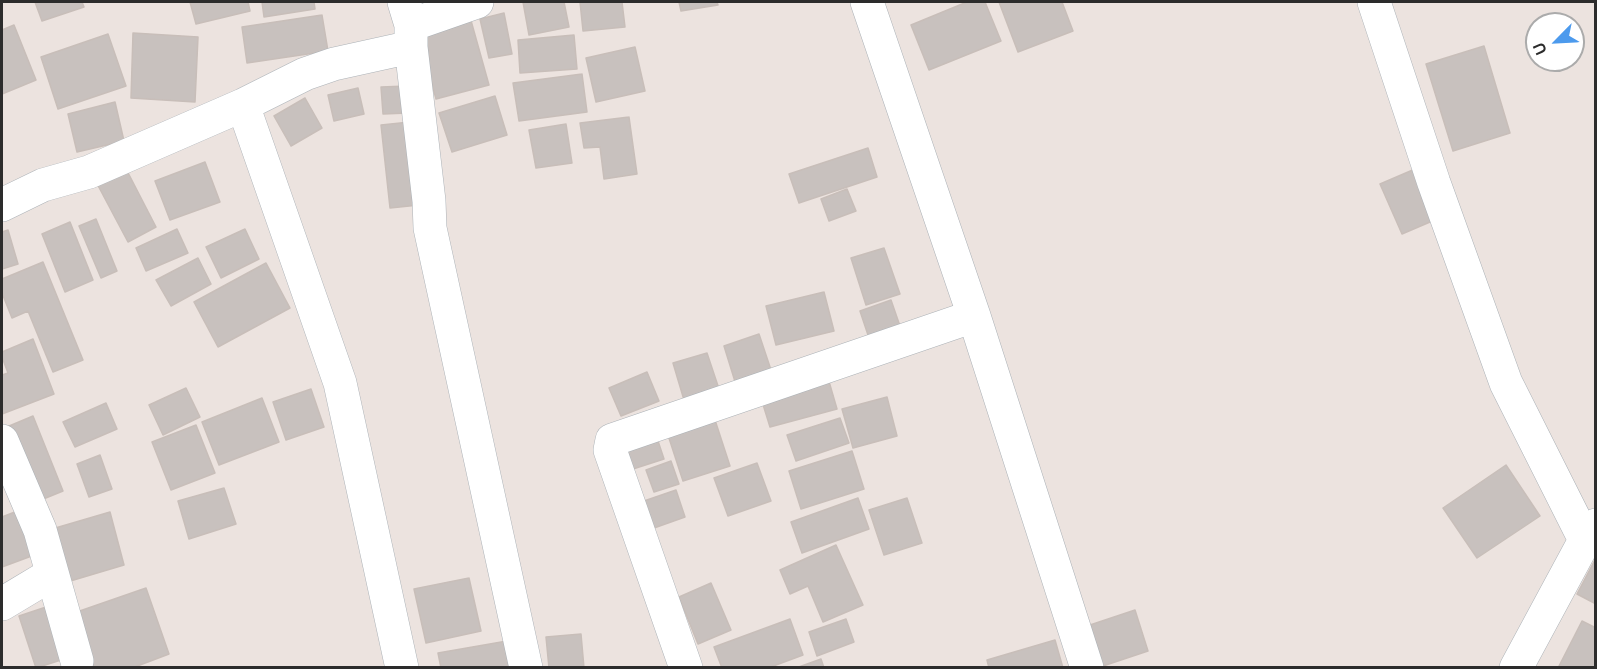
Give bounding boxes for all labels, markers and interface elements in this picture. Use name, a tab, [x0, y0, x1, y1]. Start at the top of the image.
north arrow	[1525, 12, 1585, 72]
text: U	[1529, 40, 1551, 58]

